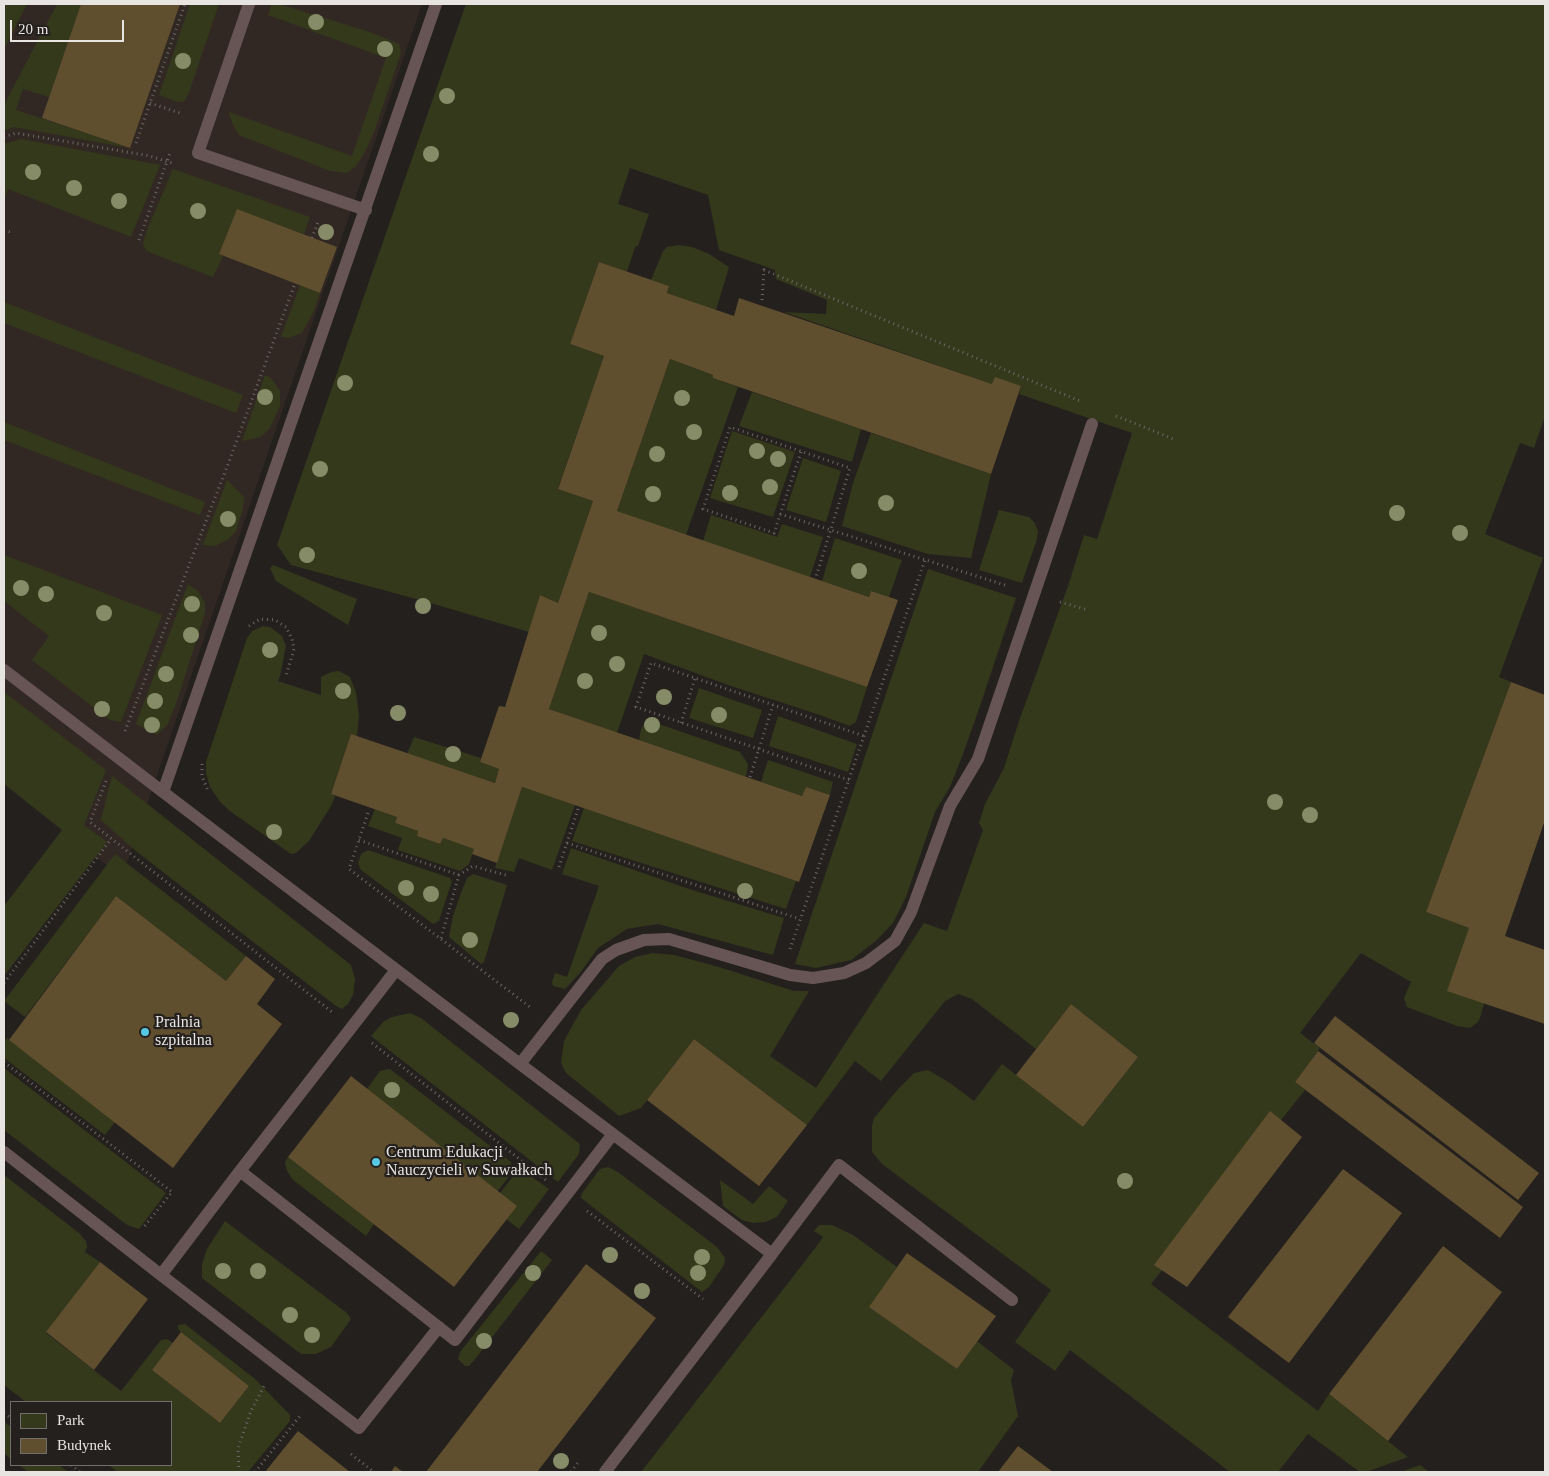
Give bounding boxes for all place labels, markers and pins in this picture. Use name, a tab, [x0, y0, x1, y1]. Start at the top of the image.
place label: Pralnia szpitalna	[155, 1013, 212, 1051]
marker: Pralnia szpitalna	[139, 1026, 151, 1038]
place label: Centrum Edukacji Nauczycieli w Suwałkach	[386, 1143, 552, 1181]
marker: Centrum Edukacji Nauczycieli w Suwałkach	[370, 1156, 382, 1168]

